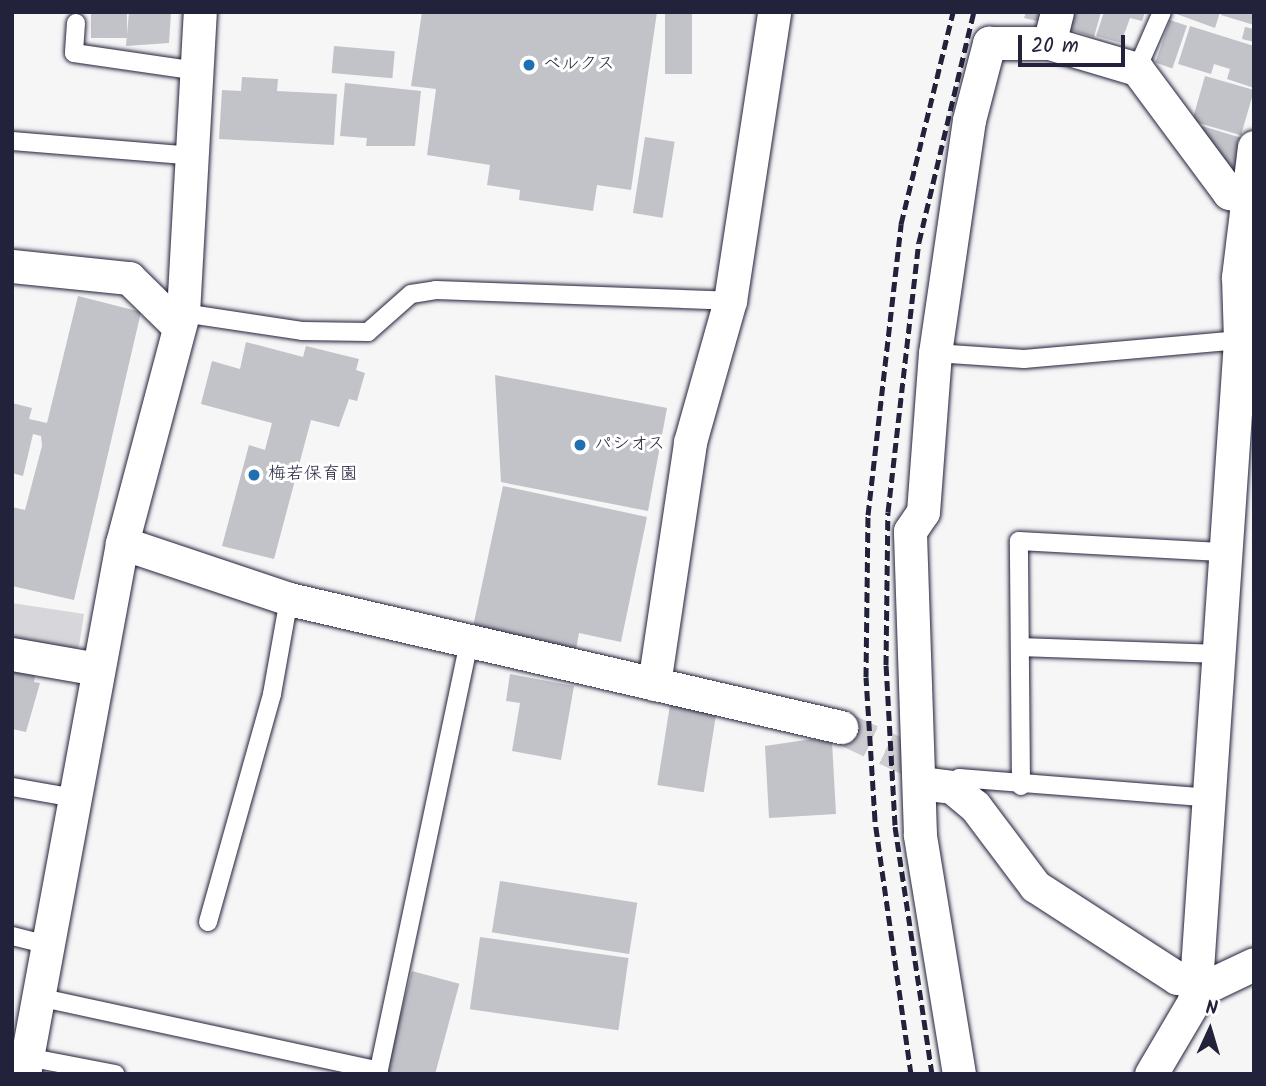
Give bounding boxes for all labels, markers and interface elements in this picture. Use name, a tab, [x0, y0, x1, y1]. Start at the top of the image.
scale bar	[1021, 21, 1128, 65]
text: 20 m	[1031, 30, 1079, 63]
place label: ベルクス	[543, 54, 615, 76]
marker: ベルクス	[521, 57, 537, 73]
place label: パシオス	[594, 434, 666, 456]
marker: パシオス	[572, 437, 588, 453]
place label: 梅若保育園	[268, 464, 358, 486]
marker: 梅若保育園	[246, 467, 262, 483]
text: N	[1204, 994, 1218, 1024]
north arrow	[1175, 995, 1245, 1065]

